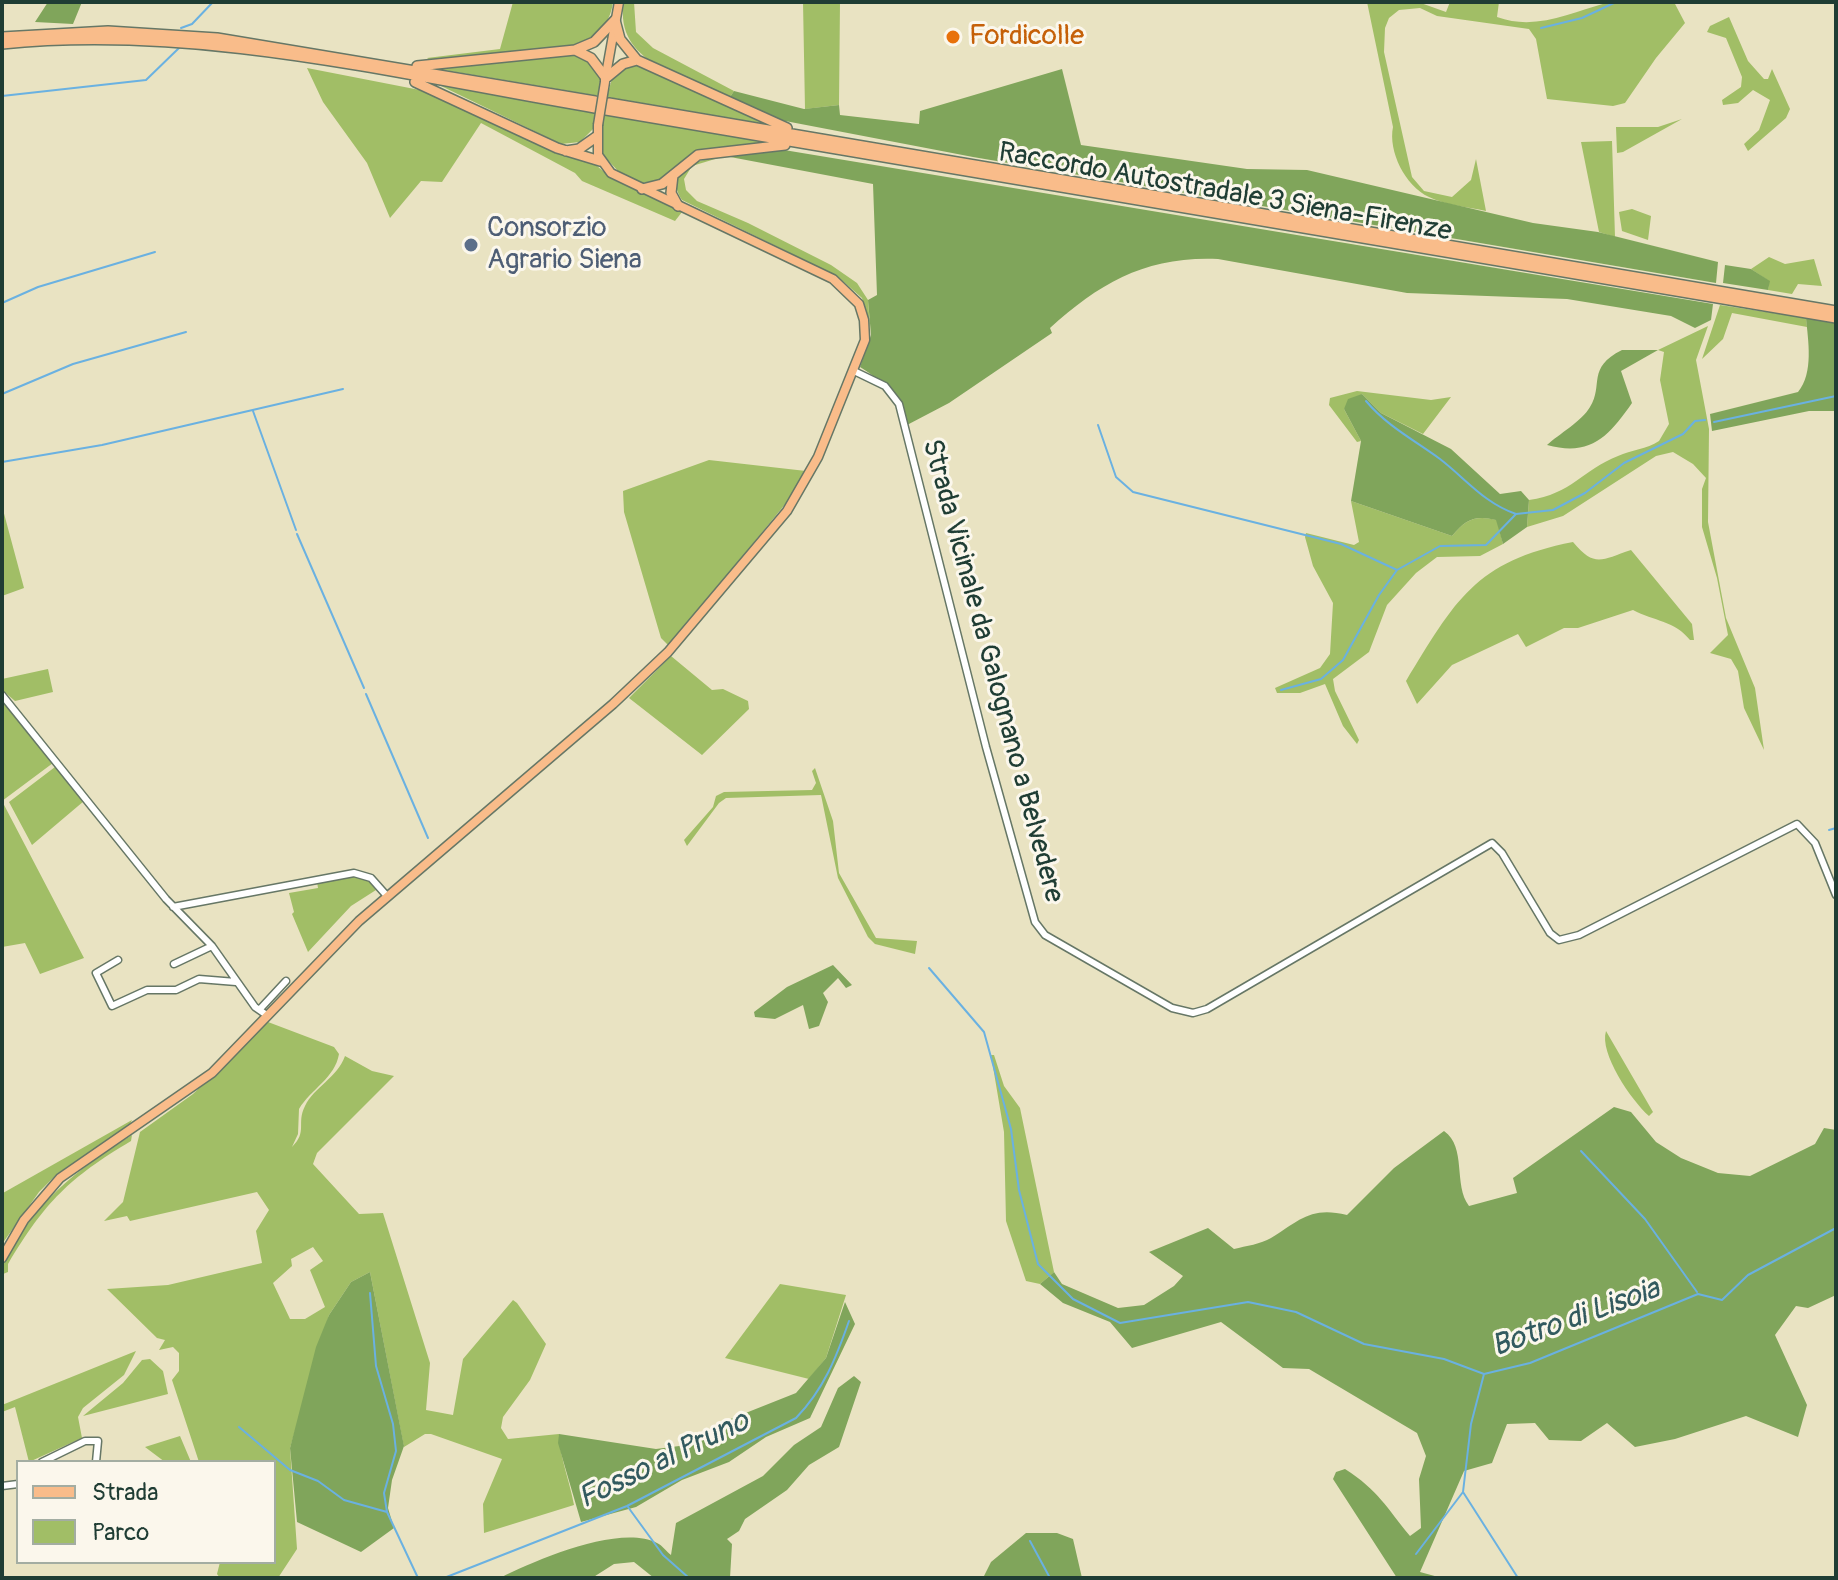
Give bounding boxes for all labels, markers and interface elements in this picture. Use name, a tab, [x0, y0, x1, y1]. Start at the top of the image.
place label: Fordicolle	[969, 20, 1084, 54]
marker: Fordicolle	[944, 28, 962, 46]
street label: Raccordo Autostradale 3 Siena-Firenze	[996, 137, 1454, 249]
place label: Consorzio Agrario Siena	[487, 212, 642, 278]
marker: Consorzio Agrario Siena	[462, 236, 480, 254]
street label: Strada Vicinale da Galognano a Belvedere	[914, 436, 1070, 906]
water label: Botro di Lisoia	[1487, 1272, 1665, 1366]
water label: Fosso al Pruno	[573, 1404, 755, 1518]
legend	[16, 1460, 276, 1564]
text: Strada	[92, 1478, 158, 1507]
text: Parco	[92, 1518, 149, 1547]

